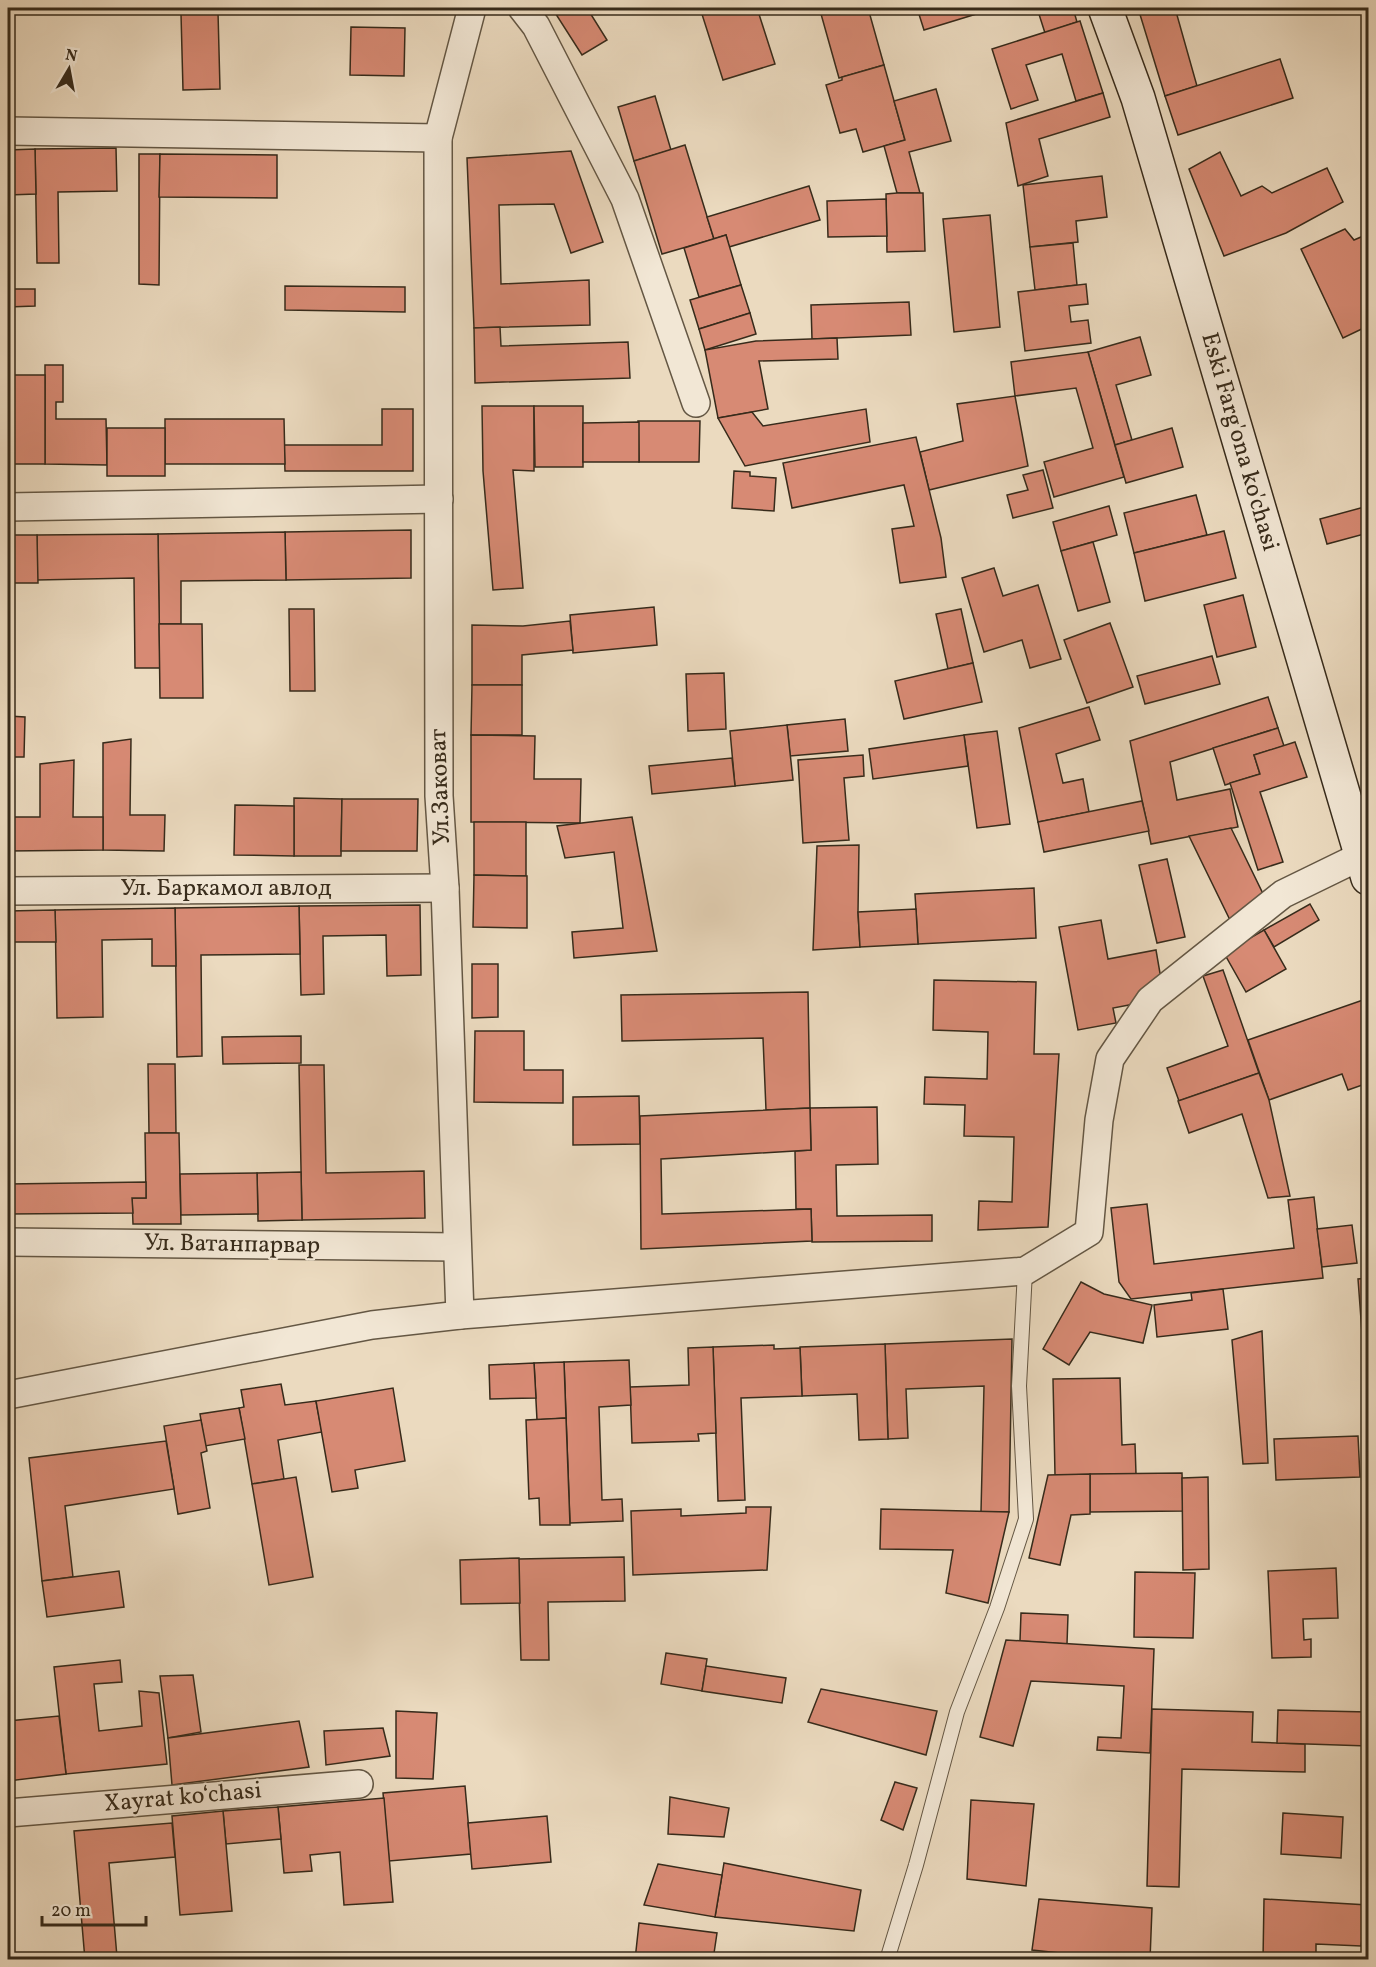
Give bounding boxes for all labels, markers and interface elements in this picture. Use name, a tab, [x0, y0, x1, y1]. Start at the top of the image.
north arrow	[39, 39, 99, 99]
text: N	[64, 44, 79, 68]
street label: Eski Farg'ona ko'chasi	[1192, 329, 1286, 555]
street label: Ул.Заковат	[422, 728, 460, 846]
street label: Ул. Баркамол авлод	[121, 872, 332, 906]
street label: Ул. Ватанпарвар	[144, 1226, 320, 1264]
street label: Xayrat koʻchasi	[103, 1774, 263, 1822]
scale bar	[42, 1889, 146, 1927]
text: 20 m	[51, 1899, 91, 1924]

